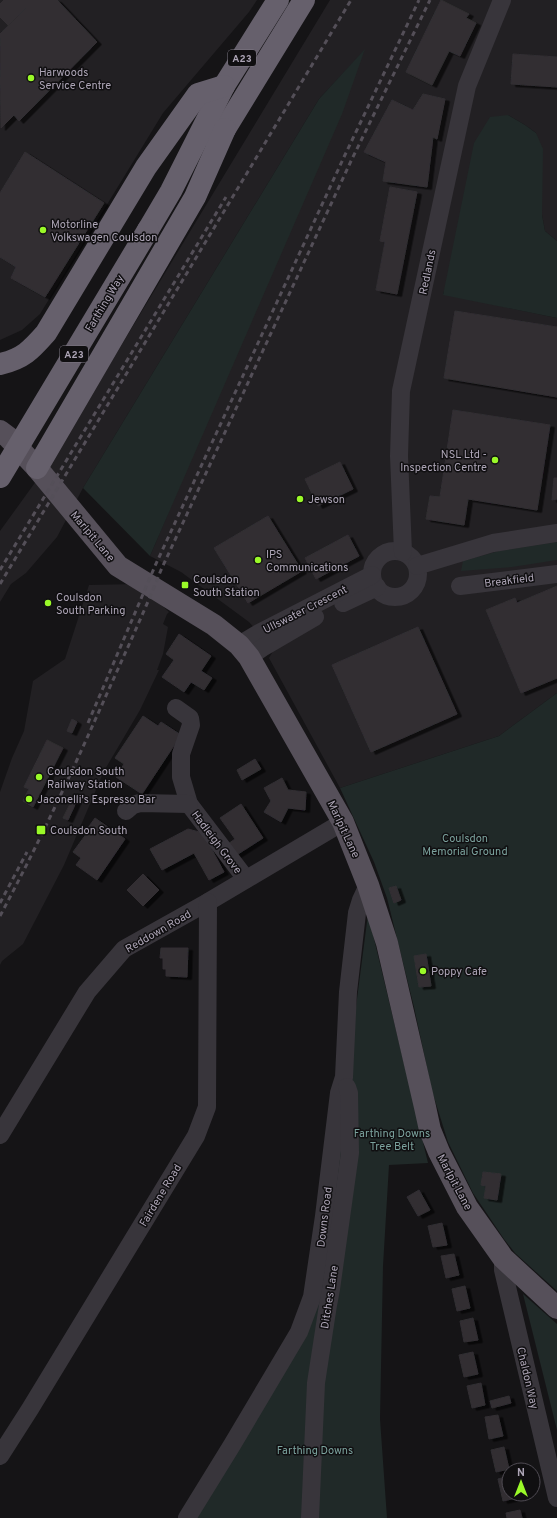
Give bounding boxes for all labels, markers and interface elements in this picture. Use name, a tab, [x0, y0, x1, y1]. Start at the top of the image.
road number: A23	[228, 50, 256, 66]
place label: Harwoods Service Centre	[39, 66, 111, 93]
marker: Harwoods Service Centre	[26, 73, 36, 83]
place label: Motorline Volkswagen Coulsdon	[51, 218, 157, 245]
marker: Motorline Volkswagen Coulsdon	[38, 225, 48, 235]
street label: Redlands	[416, 248, 440, 296]
street label: Farthing Way	[82, 272, 127, 335]
road number: A23	[60, 346, 88, 362]
place label: NSL Ltd - Inspection Centre	[400, 448, 487, 475]
marker: NSL Ltd - Inspection Centre	[490, 455, 500, 465]
place label: Jewson	[308, 493, 345, 507]
marker: Jewson	[295, 494, 305, 504]
street label: Marlpit Lane	[67, 509, 117, 565]
place label: IPS Communications	[266, 548, 348, 575]
marker: IPS Communications	[253, 555, 263, 565]
street label: Breakfield	[483, 571, 535, 591]
place label: Coulsdon South Station	[193, 573, 260, 600]
marker: Coulsdon South Station	[180, 580, 190, 590]
street label: Ullswater Crescent	[261, 583, 350, 637]
place label: Coulsdon South Parking	[56, 591, 126, 618]
marker: Coulsdon South Parking	[43, 598, 53, 608]
place label: Coulsdon South Railway Station	[47, 765, 124, 792]
marker: Coulsdon South Railway Station	[34, 772, 44, 782]
place label: Jaconelli's Espresso Bar	[37, 793, 156, 807]
marker: Jaconelli's Espresso Bar	[24, 794, 34, 804]
street label: Marlpit Lane	[324, 799, 363, 860]
street label: Hadleigh Grove	[188, 808, 244, 877]
marker: Coulsdon South	[35, 824, 47, 836]
place label: Coulsdon South	[50, 824, 127, 838]
park label: Coulsdon Memorial Ground	[422, 832, 508, 859]
street label: Reddown Road	[123, 907, 194, 956]
place label: Poppy Cafe	[431, 965, 487, 979]
marker: Poppy Cafe	[418, 966, 428, 976]
park label: Farthing Downs Tree Belt	[354, 1127, 430, 1154]
street label: Marlpit Lane	[433, 1152, 475, 1213]
street label: Fairdene Road	[137, 1162, 185, 1229]
street label: Downs Road	[314, 1186, 336, 1248]
street label: Ditches Lane	[318, 1264, 342, 1330]
street label: Chaldon Way	[513, 1346, 541, 1411]
park label: Farthing Downs	[277, 1444, 353, 1458]
north arrow	[501, 1462, 541, 1502]
text: N	[517, 1466, 525, 1480]

